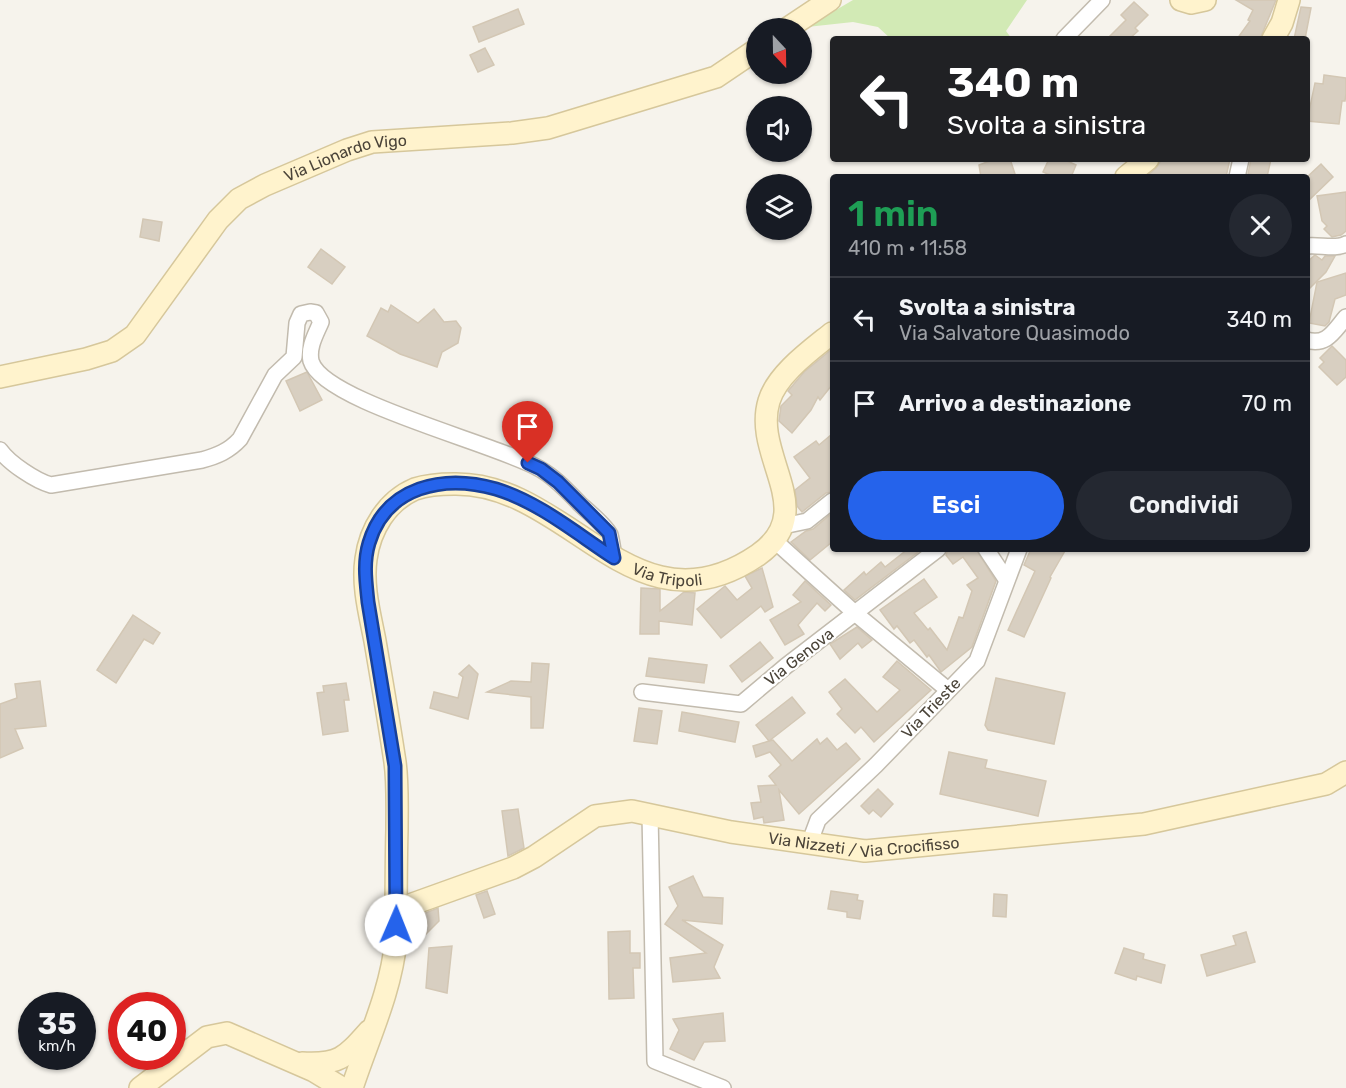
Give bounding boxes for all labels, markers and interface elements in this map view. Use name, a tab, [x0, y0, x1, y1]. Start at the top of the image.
north arrow	[746, 18, 812, 84]
map controls	[746, 18, 812, 240]
text: 340 m	[947, 58, 1079, 108]
icon: left	[848, 60, 926, 138]
button: sound	[746, 96, 812, 162]
text: Svolta a sinistra	[947, 109, 1146, 141]
street label: Via Lionardo Vigo	[281, 130, 407, 185]
button: layers	[746, 174, 812, 240]
text: 1 min	[848, 192, 939, 235]
button: close	[1229, 194, 1292, 257]
text: 410 m · 11:58	[848, 236, 967, 260]
text: Svolta a sinistra	[899, 294, 1076, 321]
icon: left	[848, 303, 881, 336]
text: 340 m	[1226, 306, 1292, 333]
text: Via Salvatore Quasimodo	[899, 321, 1130, 345]
icon: arrive	[848, 387, 881, 420]
text: Arrivo a destinazione	[899, 390, 1131, 417]
text: 70 m	[1242, 390, 1292, 417]
pin	[502, 401, 553, 463]
icon: arrive	[511, 410, 544, 443]
button: Esci	[848, 471, 1064, 540]
button: Condividi	[1076, 471, 1292, 540]
street label: Via Tripoli	[629, 559, 703, 590]
street label: Via Genova	[760, 624, 838, 690]
street label: Via Trieste	[897, 674, 965, 742]
street label: Via Nizzeti / Via Crocifisso	[767, 828, 960, 861]
position arrow	[364, 893, 428, 957]
speed limit sign: 40	[108, 992, 186, 1070]
text: 35	[37, 1006, 77, 1042]
text: km/h	[38, 1037, 76, 1055]

